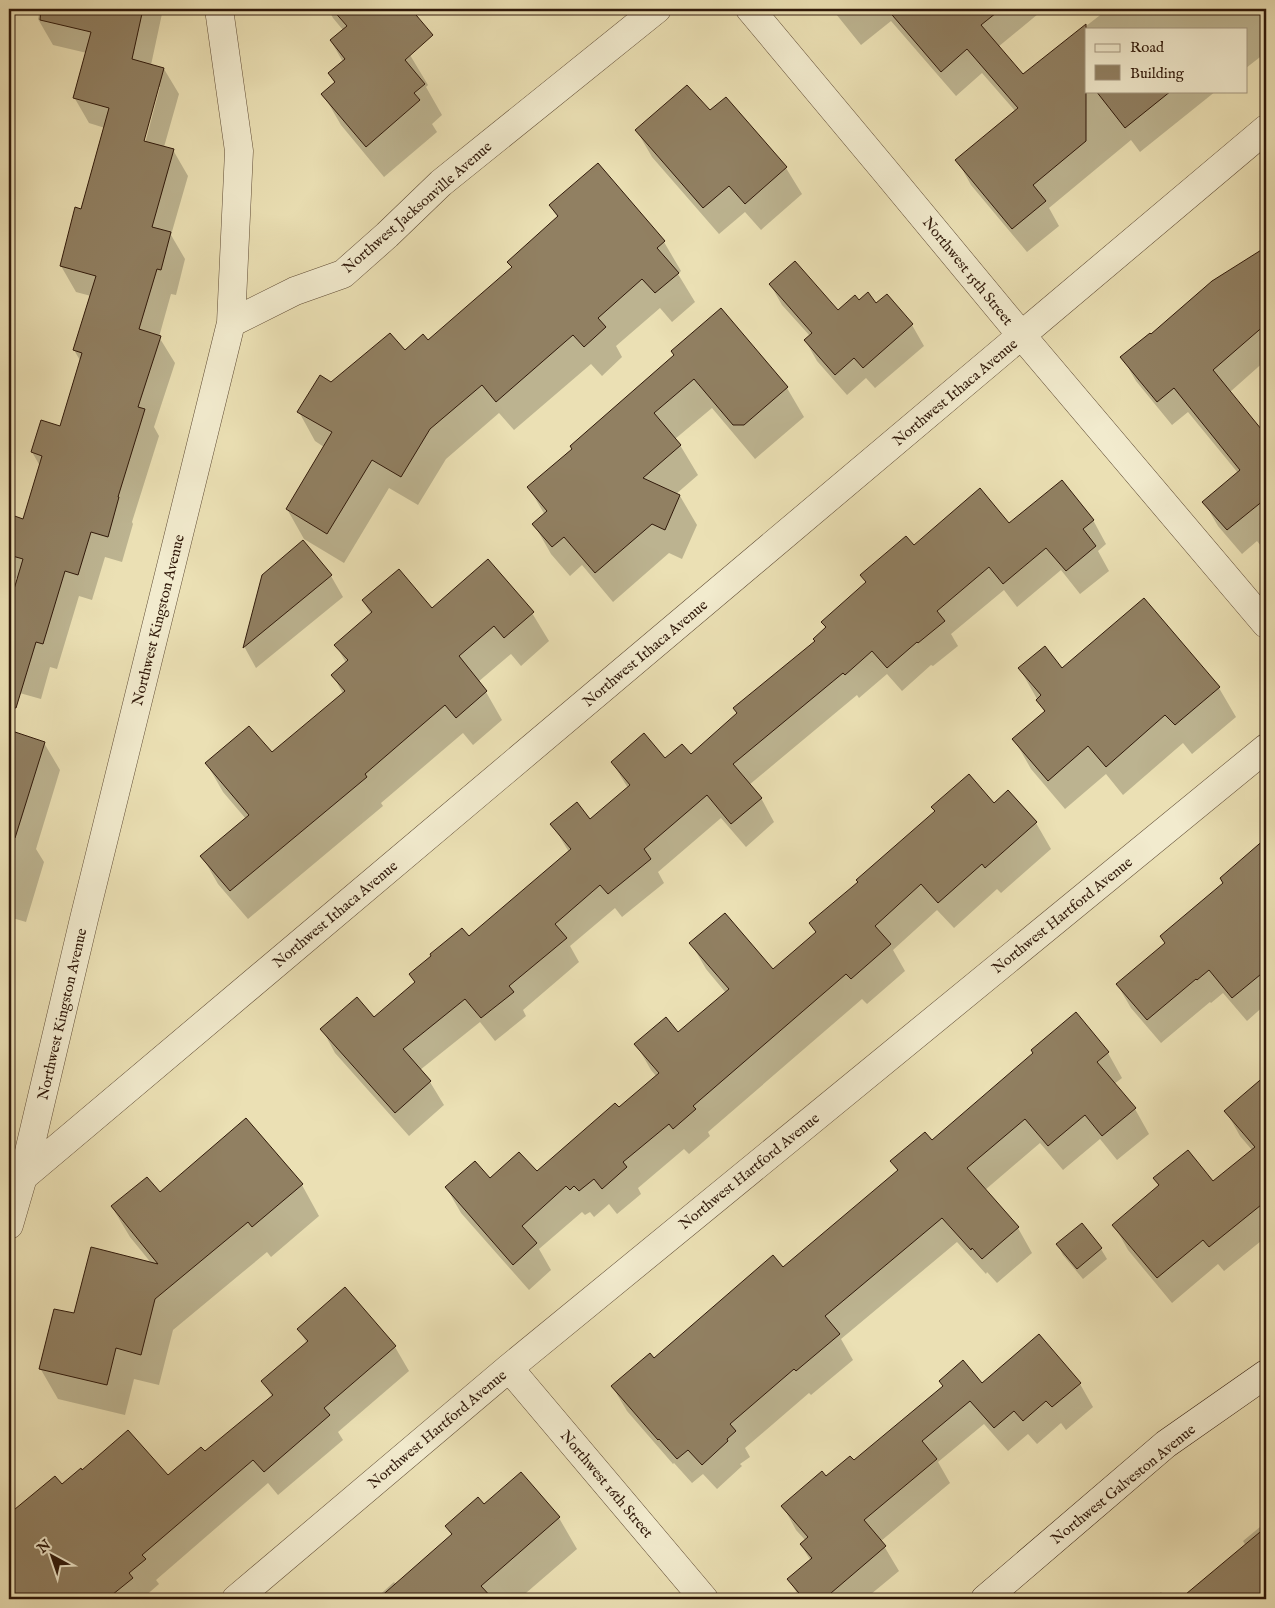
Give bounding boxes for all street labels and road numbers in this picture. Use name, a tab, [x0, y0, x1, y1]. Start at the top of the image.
street label: Northwest Jacksonville Avenue	[339, 137, 496, 278]
street label: Northwest 15th Street	[918, 213, 1017, 329]
street label: Northwest Ithaca Avenue	[889, 334, 1022, 450]
street label: Northwest Kingston Avenue	[128, 532, 189, 708]
street label: Northwest Ithaca Avenue	[579, 595, 712, 711]
street label: Northwest Hartford Avenue	[988, 853, 1137, 978]
street label: Northwest Ithaca Avenue	[269, 856, 402, 972]
street label: Northwest Kingston Avenue	[33, 926, 92, 1102]
street label: Northwest Hartford Avenue	[675, 1109, 824, 1234]
street label: Northwest Hartford Avenue	[364, 1366, 511, 1493]
street label: Northwest Galveston Avenue	[1047, 1420, 1200, 1549]
street label: Northwest 16th Street	[556, 1427, 657, 1542]

